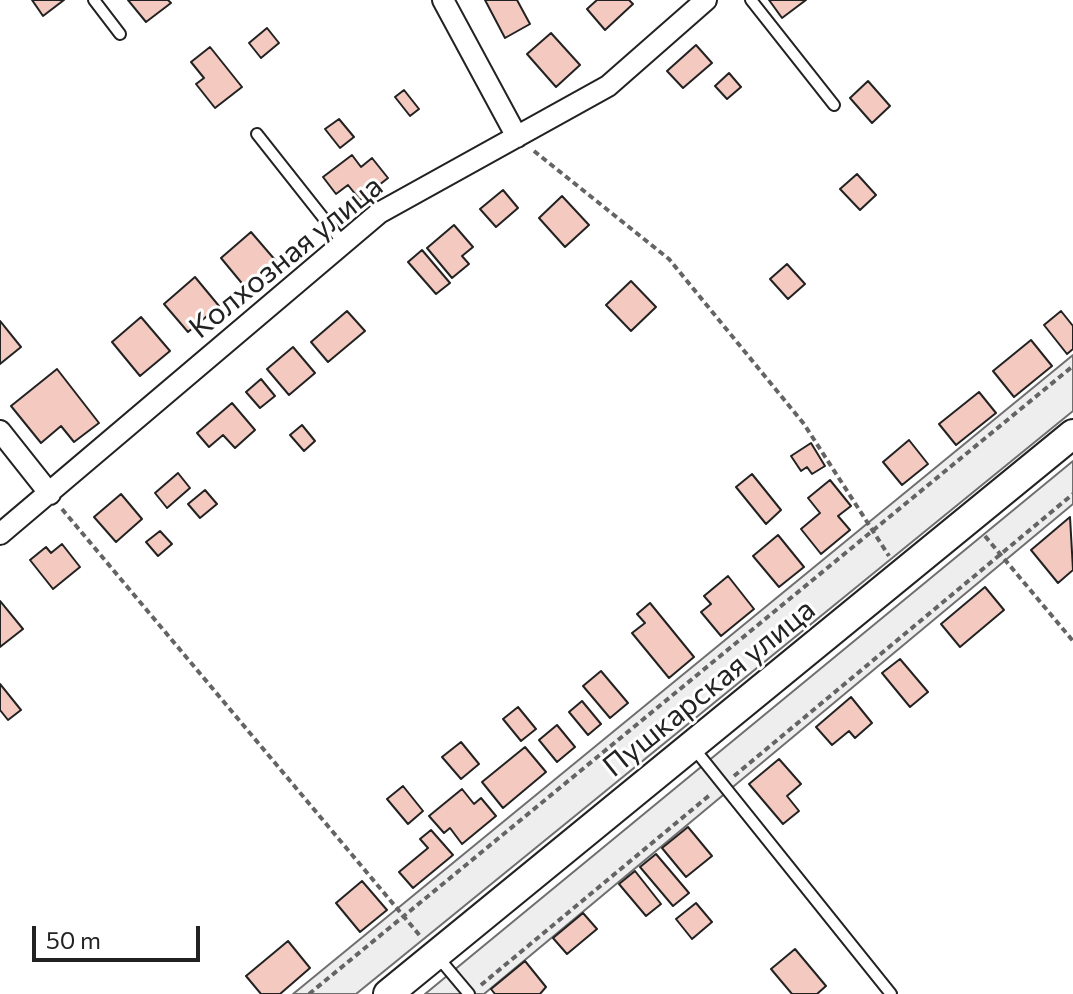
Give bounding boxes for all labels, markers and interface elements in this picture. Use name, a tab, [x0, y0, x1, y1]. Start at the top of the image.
street label: Колхозная улица	[182, 168, 390, 346]
street label: Пушкарская улица	[596, 592, 822, 784]
scale bar	[36, 910, 204, 960]
text: 50 m	[46, 925, 101, 954]

